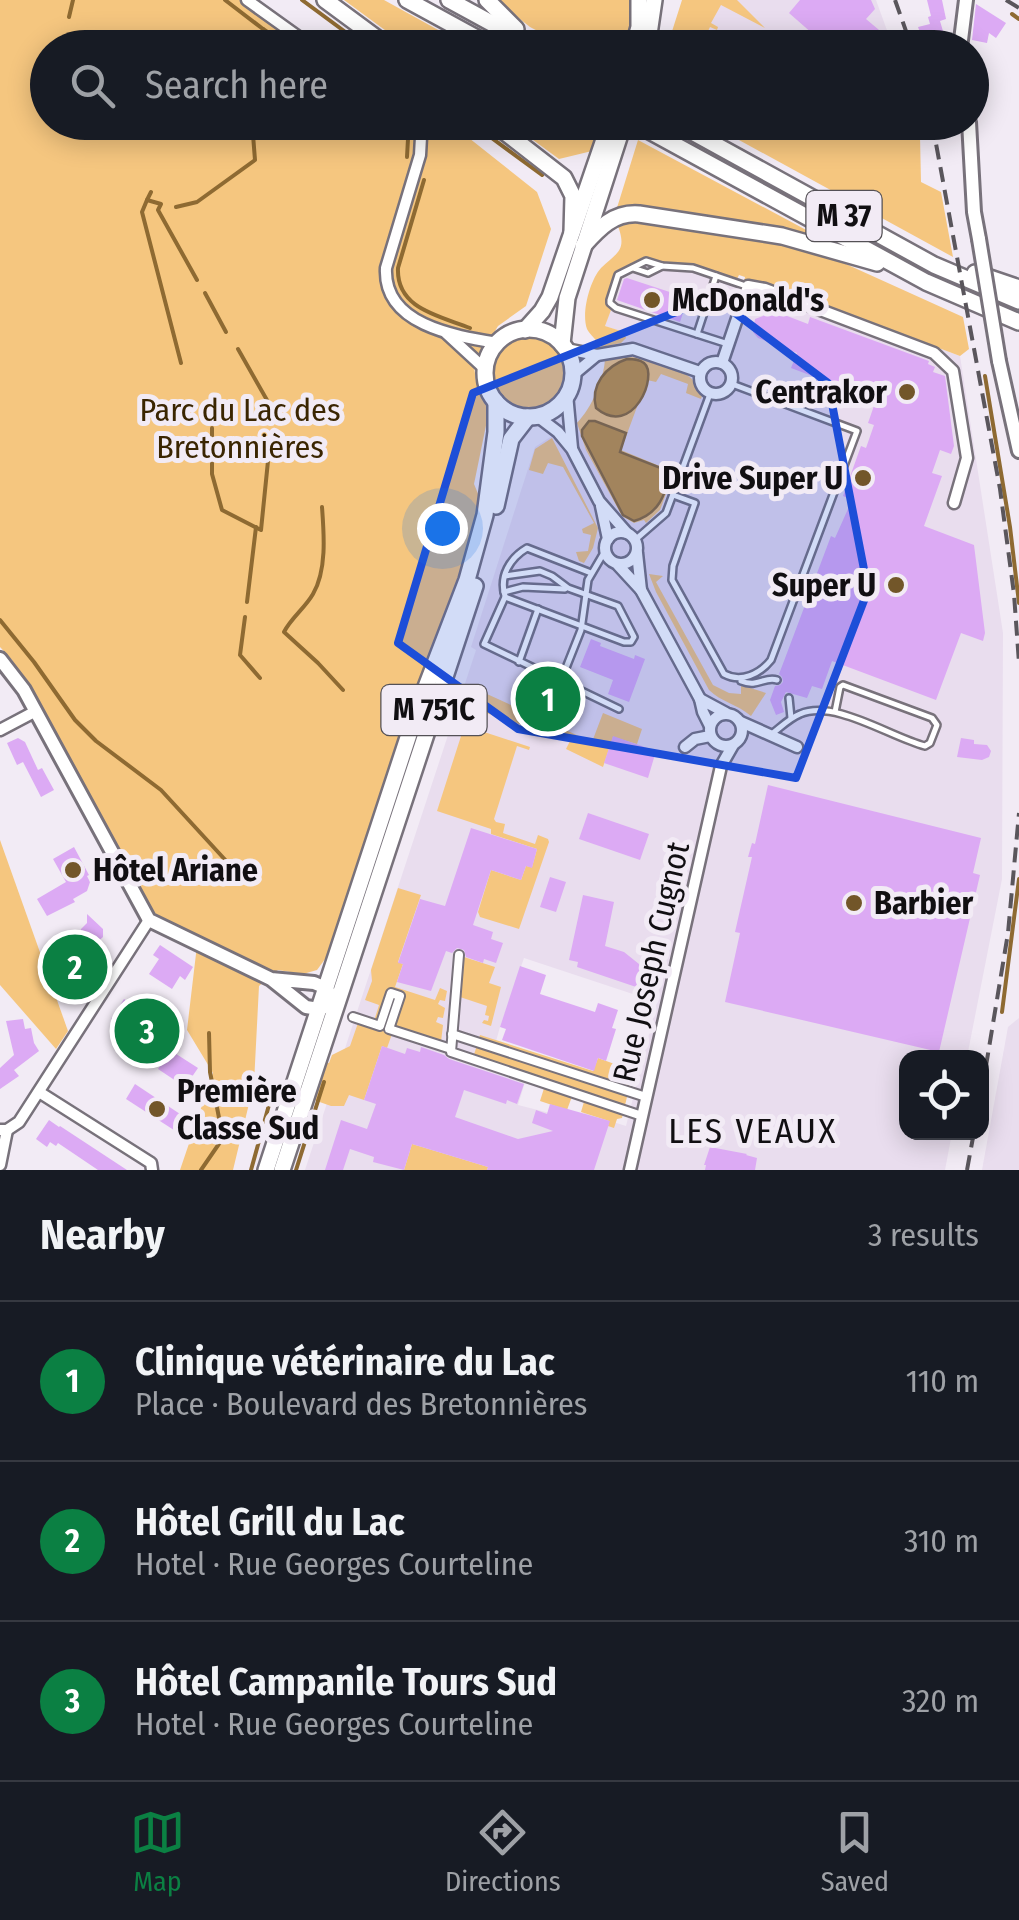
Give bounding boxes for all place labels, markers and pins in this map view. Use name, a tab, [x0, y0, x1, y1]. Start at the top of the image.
place label: McDonald's	[672, 281, 824, 319]
marker: McDonald's	[641, 289, 663, 311]
place label: Centrakor	[755, 373, 887, 411]
marker: Centrakor	[896, 381, 918, 403]
place label: Drive Super U	[662, 459, 843, 497]
marker: Drive Super U	[852, 467, 874, 489]
place label: Super U	[772, 566, 876, 604]
marker: Super U	[885, 574, 907, 596]
pin: 1	[516, 662, 580, 736]
place label: Hôtel Ariane	[93, 851, 258, 889]
marker: Hôtel Ariane	[62, 859, 84, 881]
place label: Barbier	[874, 884, 973, 922]
marker: Barbier	[843, 892, 865, 914]
pin: 2	[42, 930, 108, 1004]
pin: 3	[114, 994, 180, 1068]
place label: Première Classe Sud	[177, 1072, 319, 1147]
marker: Première Classe Sud	[146, 1098, 168, 1120]

